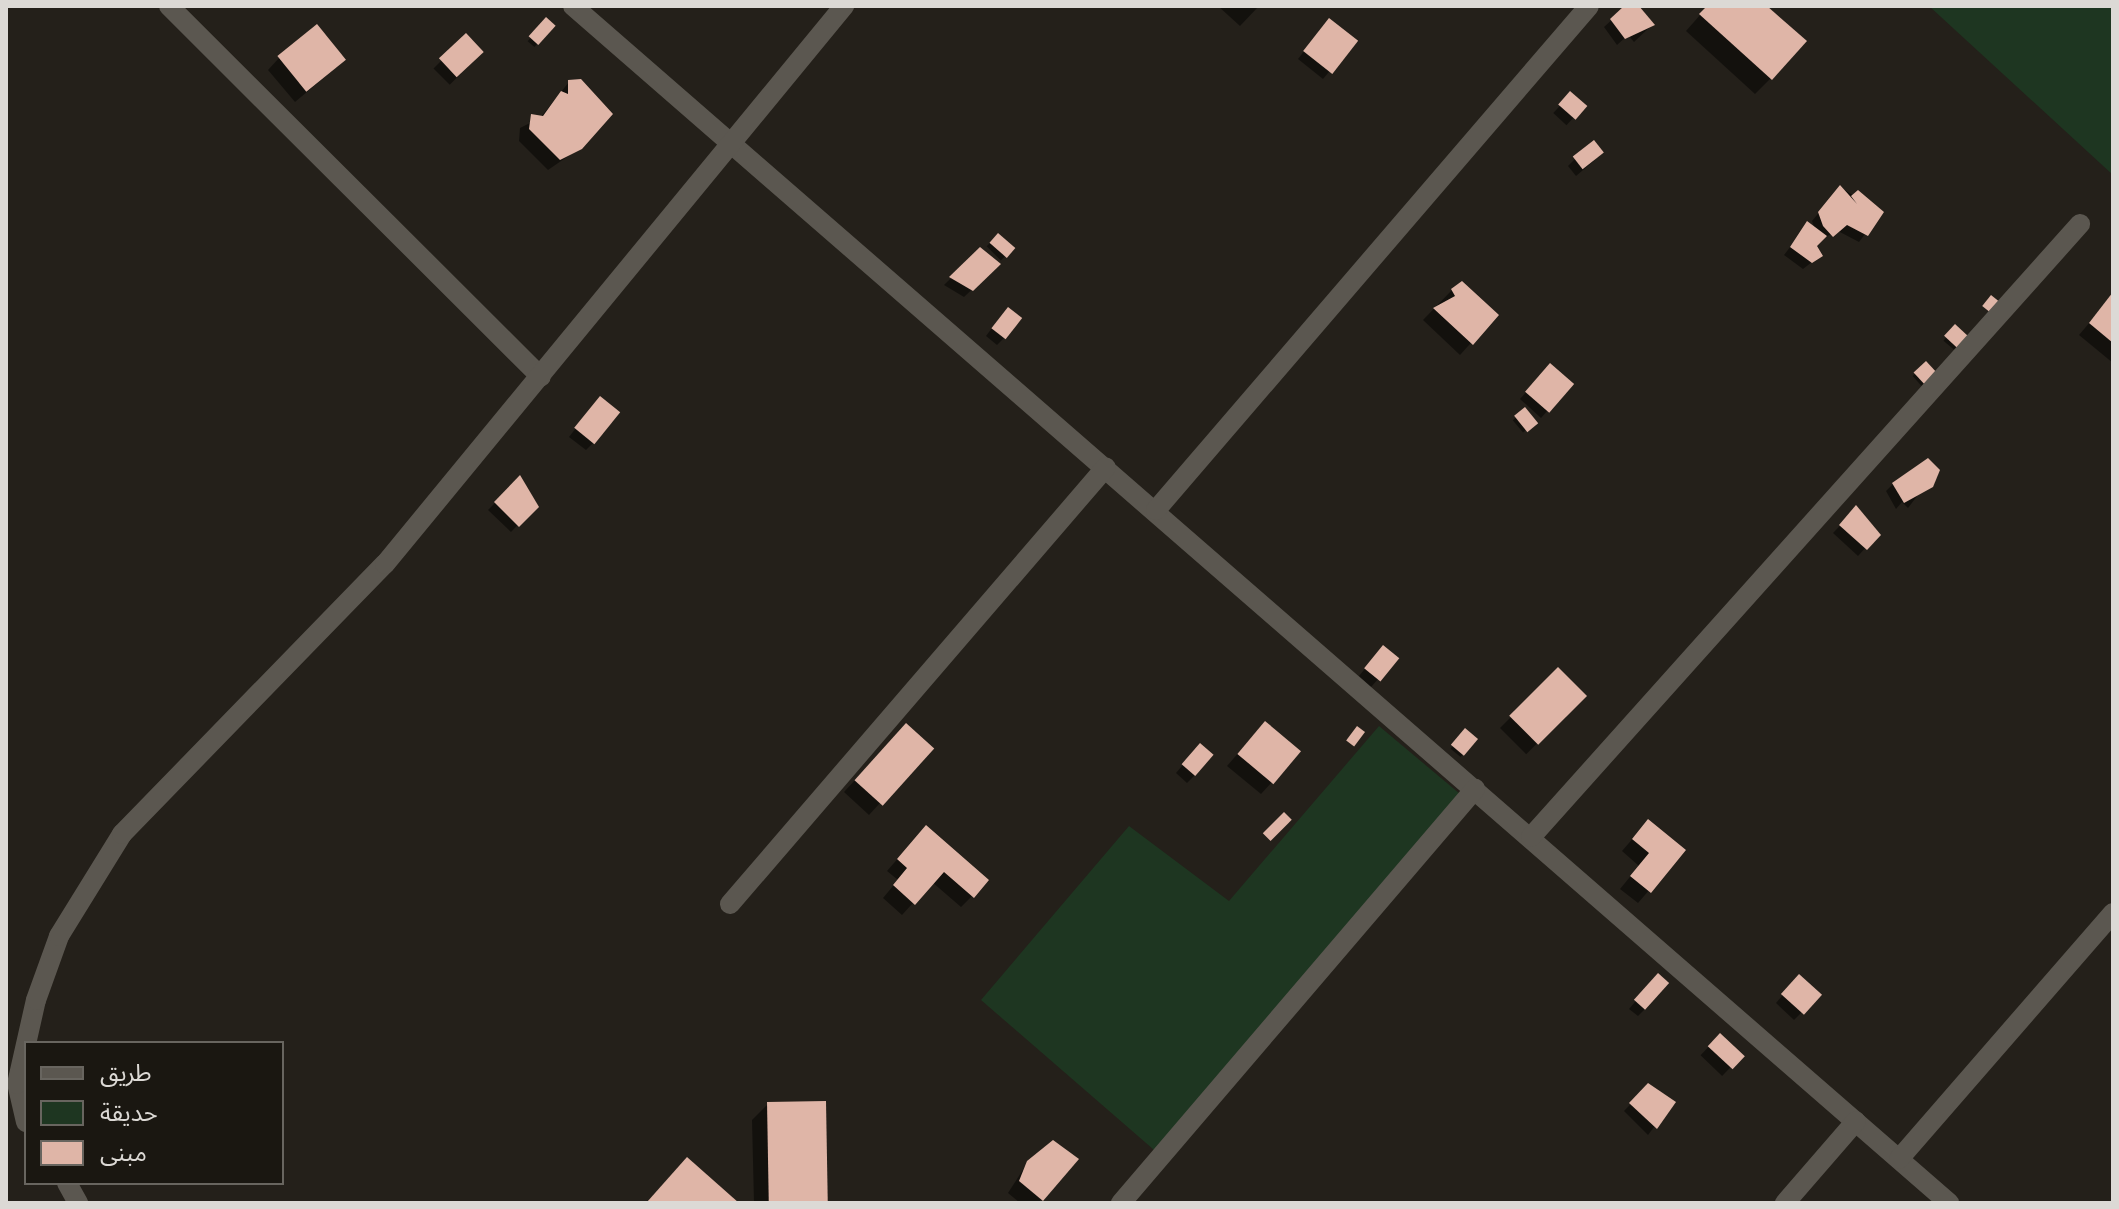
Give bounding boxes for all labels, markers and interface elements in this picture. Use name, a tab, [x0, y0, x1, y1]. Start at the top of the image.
legend	[24, 1041, 284, 1185]
text: طريق	[100, 1062, 152, 1086]
text: حديقة	[100, 1102, 158, 1126]
text: مبنى	[100, 1142, 147, 1166]

